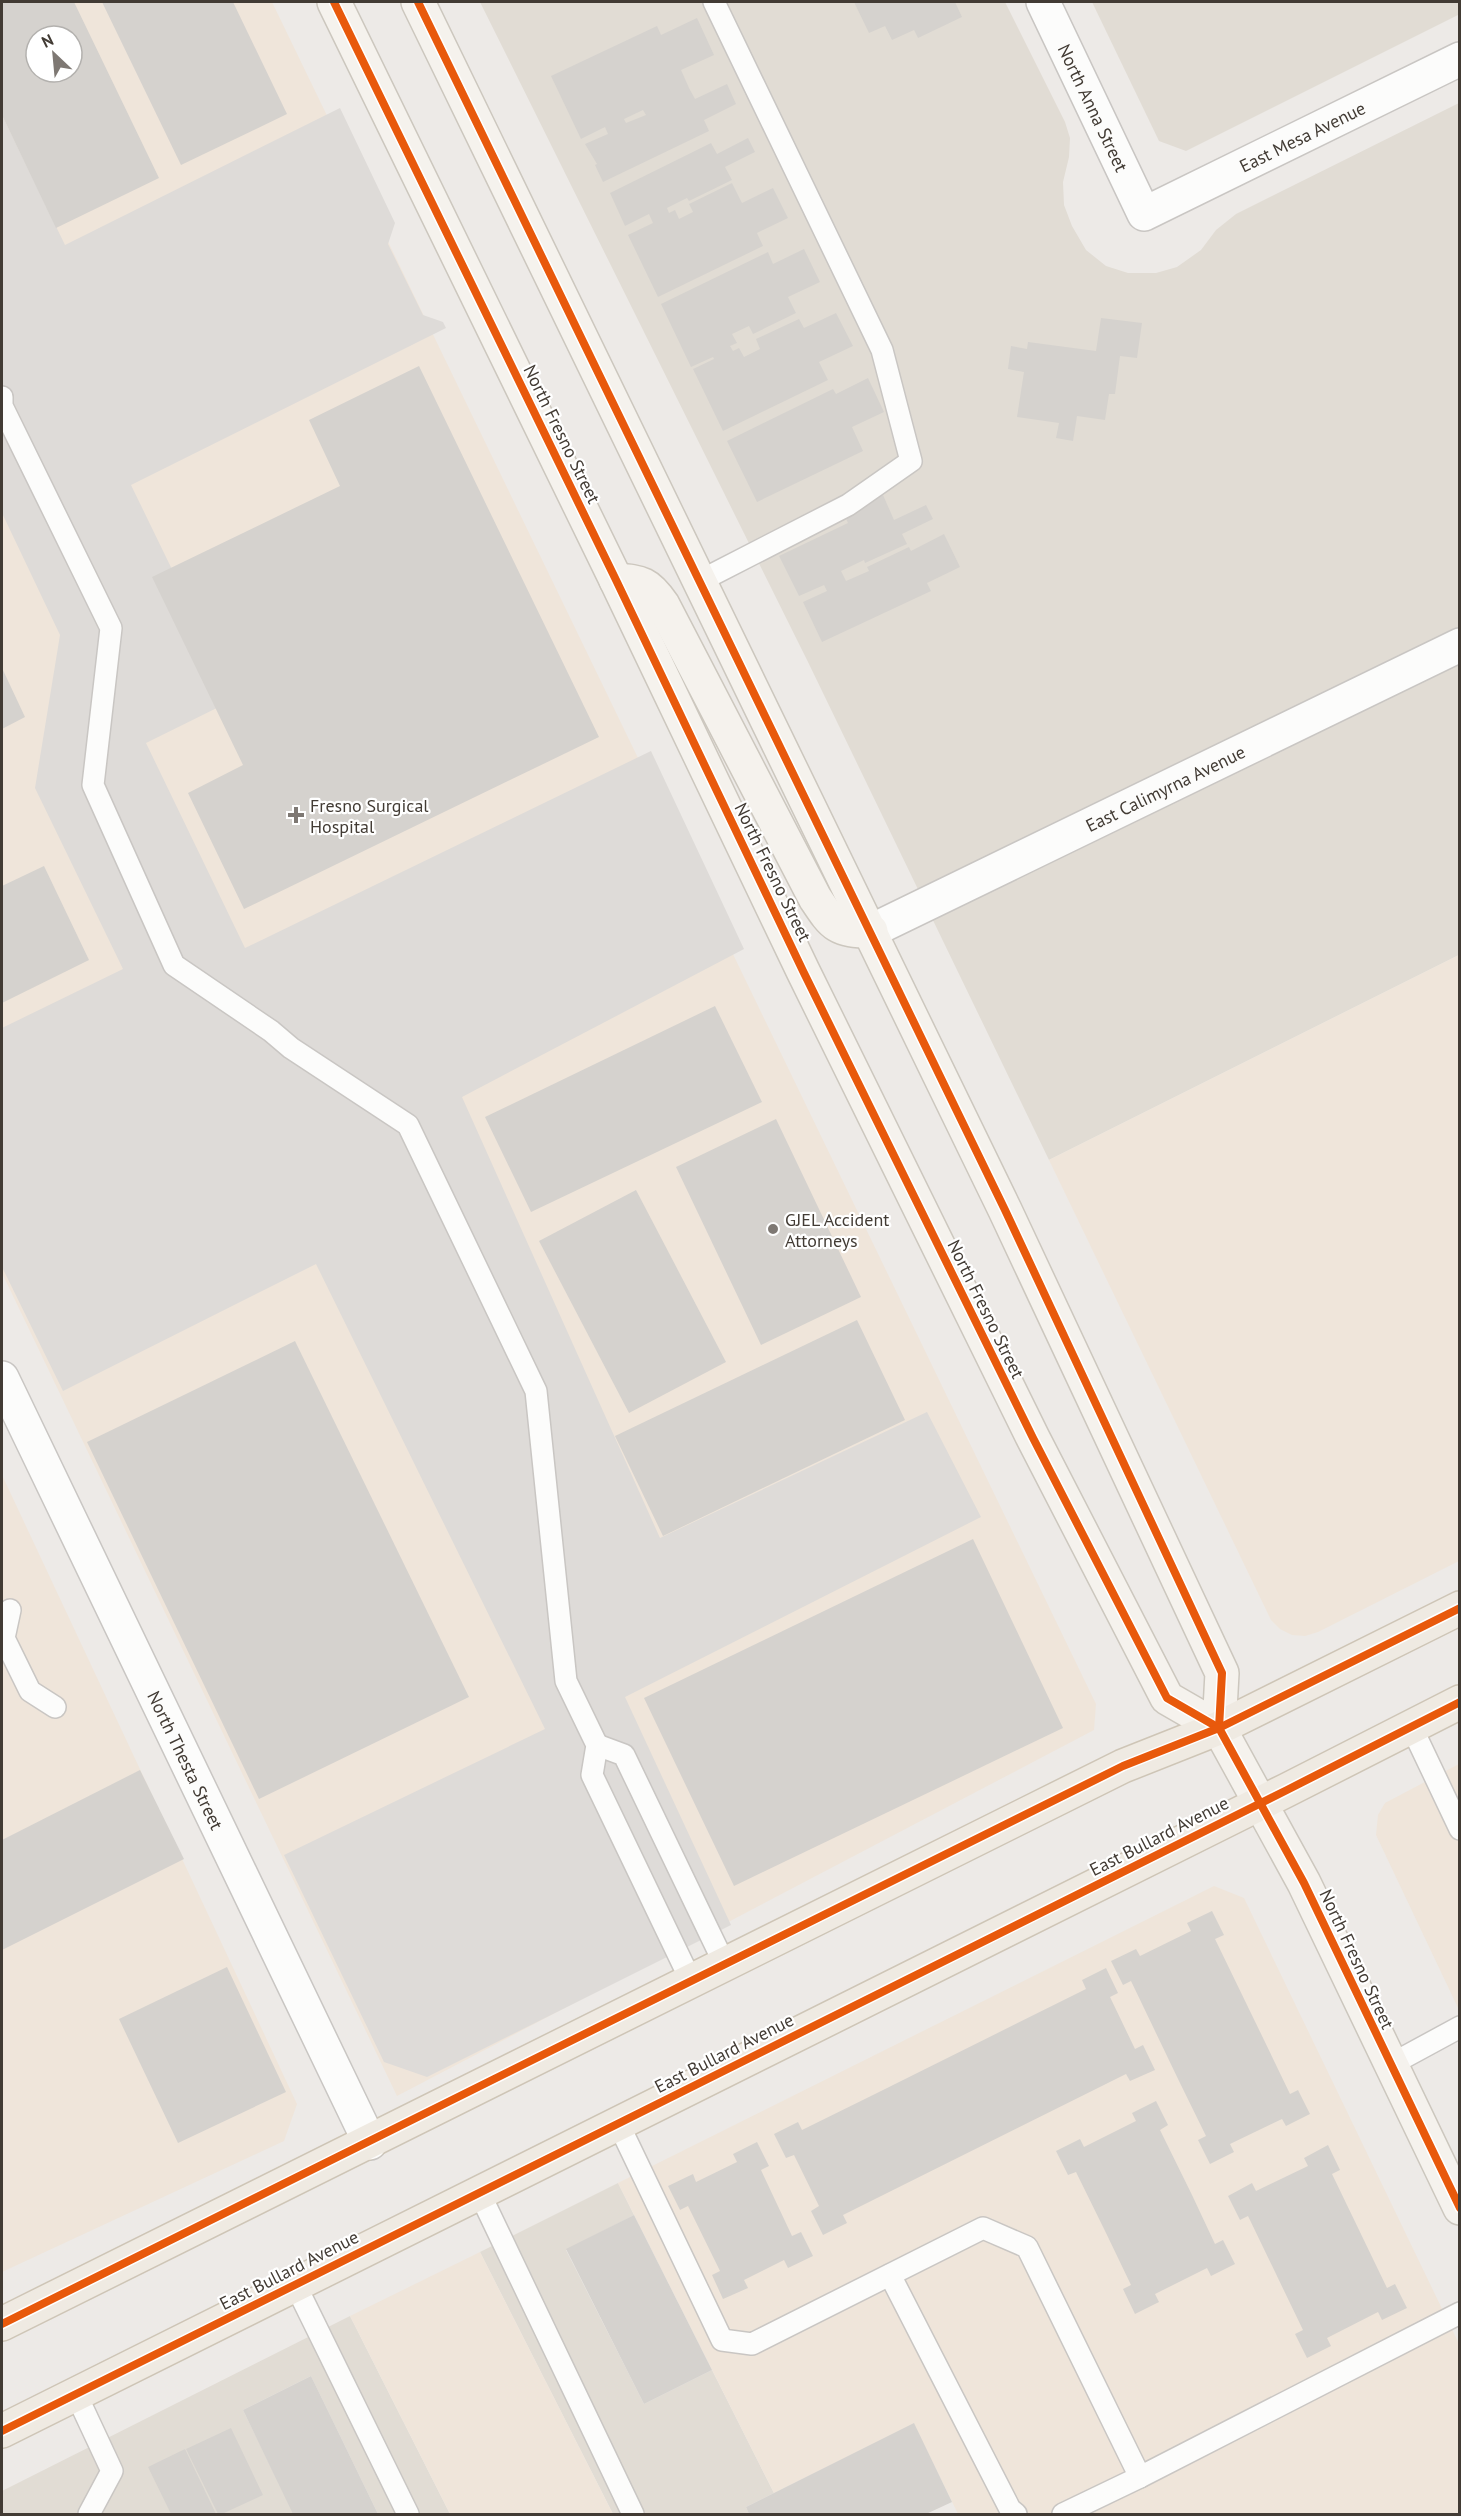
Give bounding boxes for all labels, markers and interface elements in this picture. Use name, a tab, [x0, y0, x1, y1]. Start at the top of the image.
north arrow	[24, 24, 84, 84]
text: N	[38, 29, 57, 52]
street label: North Anna Street	[1053, 40, 1134, 175]
street label: East Mesa Avenue	[1235, 96, 1369, 177]
street label: North Fresno Street	[518, 361, 606, 507]
street label: East Calimyrna Avenue	[1082, 740, 1249, 837]
place label: Fresno Surgical Hospital	[310, 794, 429, 838]
street label: North Fresno Street	[729, 799, 817, 945]
marker: Fresno Surgical Hospital	[287, 806, 305, 824]
place label: GJEL Accident Attorneys	[785, 1208, 889, 1252]
marker: GJEL Accident Attorneys	[766, 1222, 780, 1236]
street label: North Fresno Street	[942, 1236, 1030, 1382]
street label: North Thesta Street	[143, 1687, 229, 1833]
street label: East Bullard Avenue	[1086, 1791, 1232, 1881]
street label: North Fresno Street	[1315, 1885, 1399, 2033]
street label: East Bullard Avenue	[651, 2008, 797, 2098]
street label: East Bullard Avenue	[216, 2225, 362, 2315]

